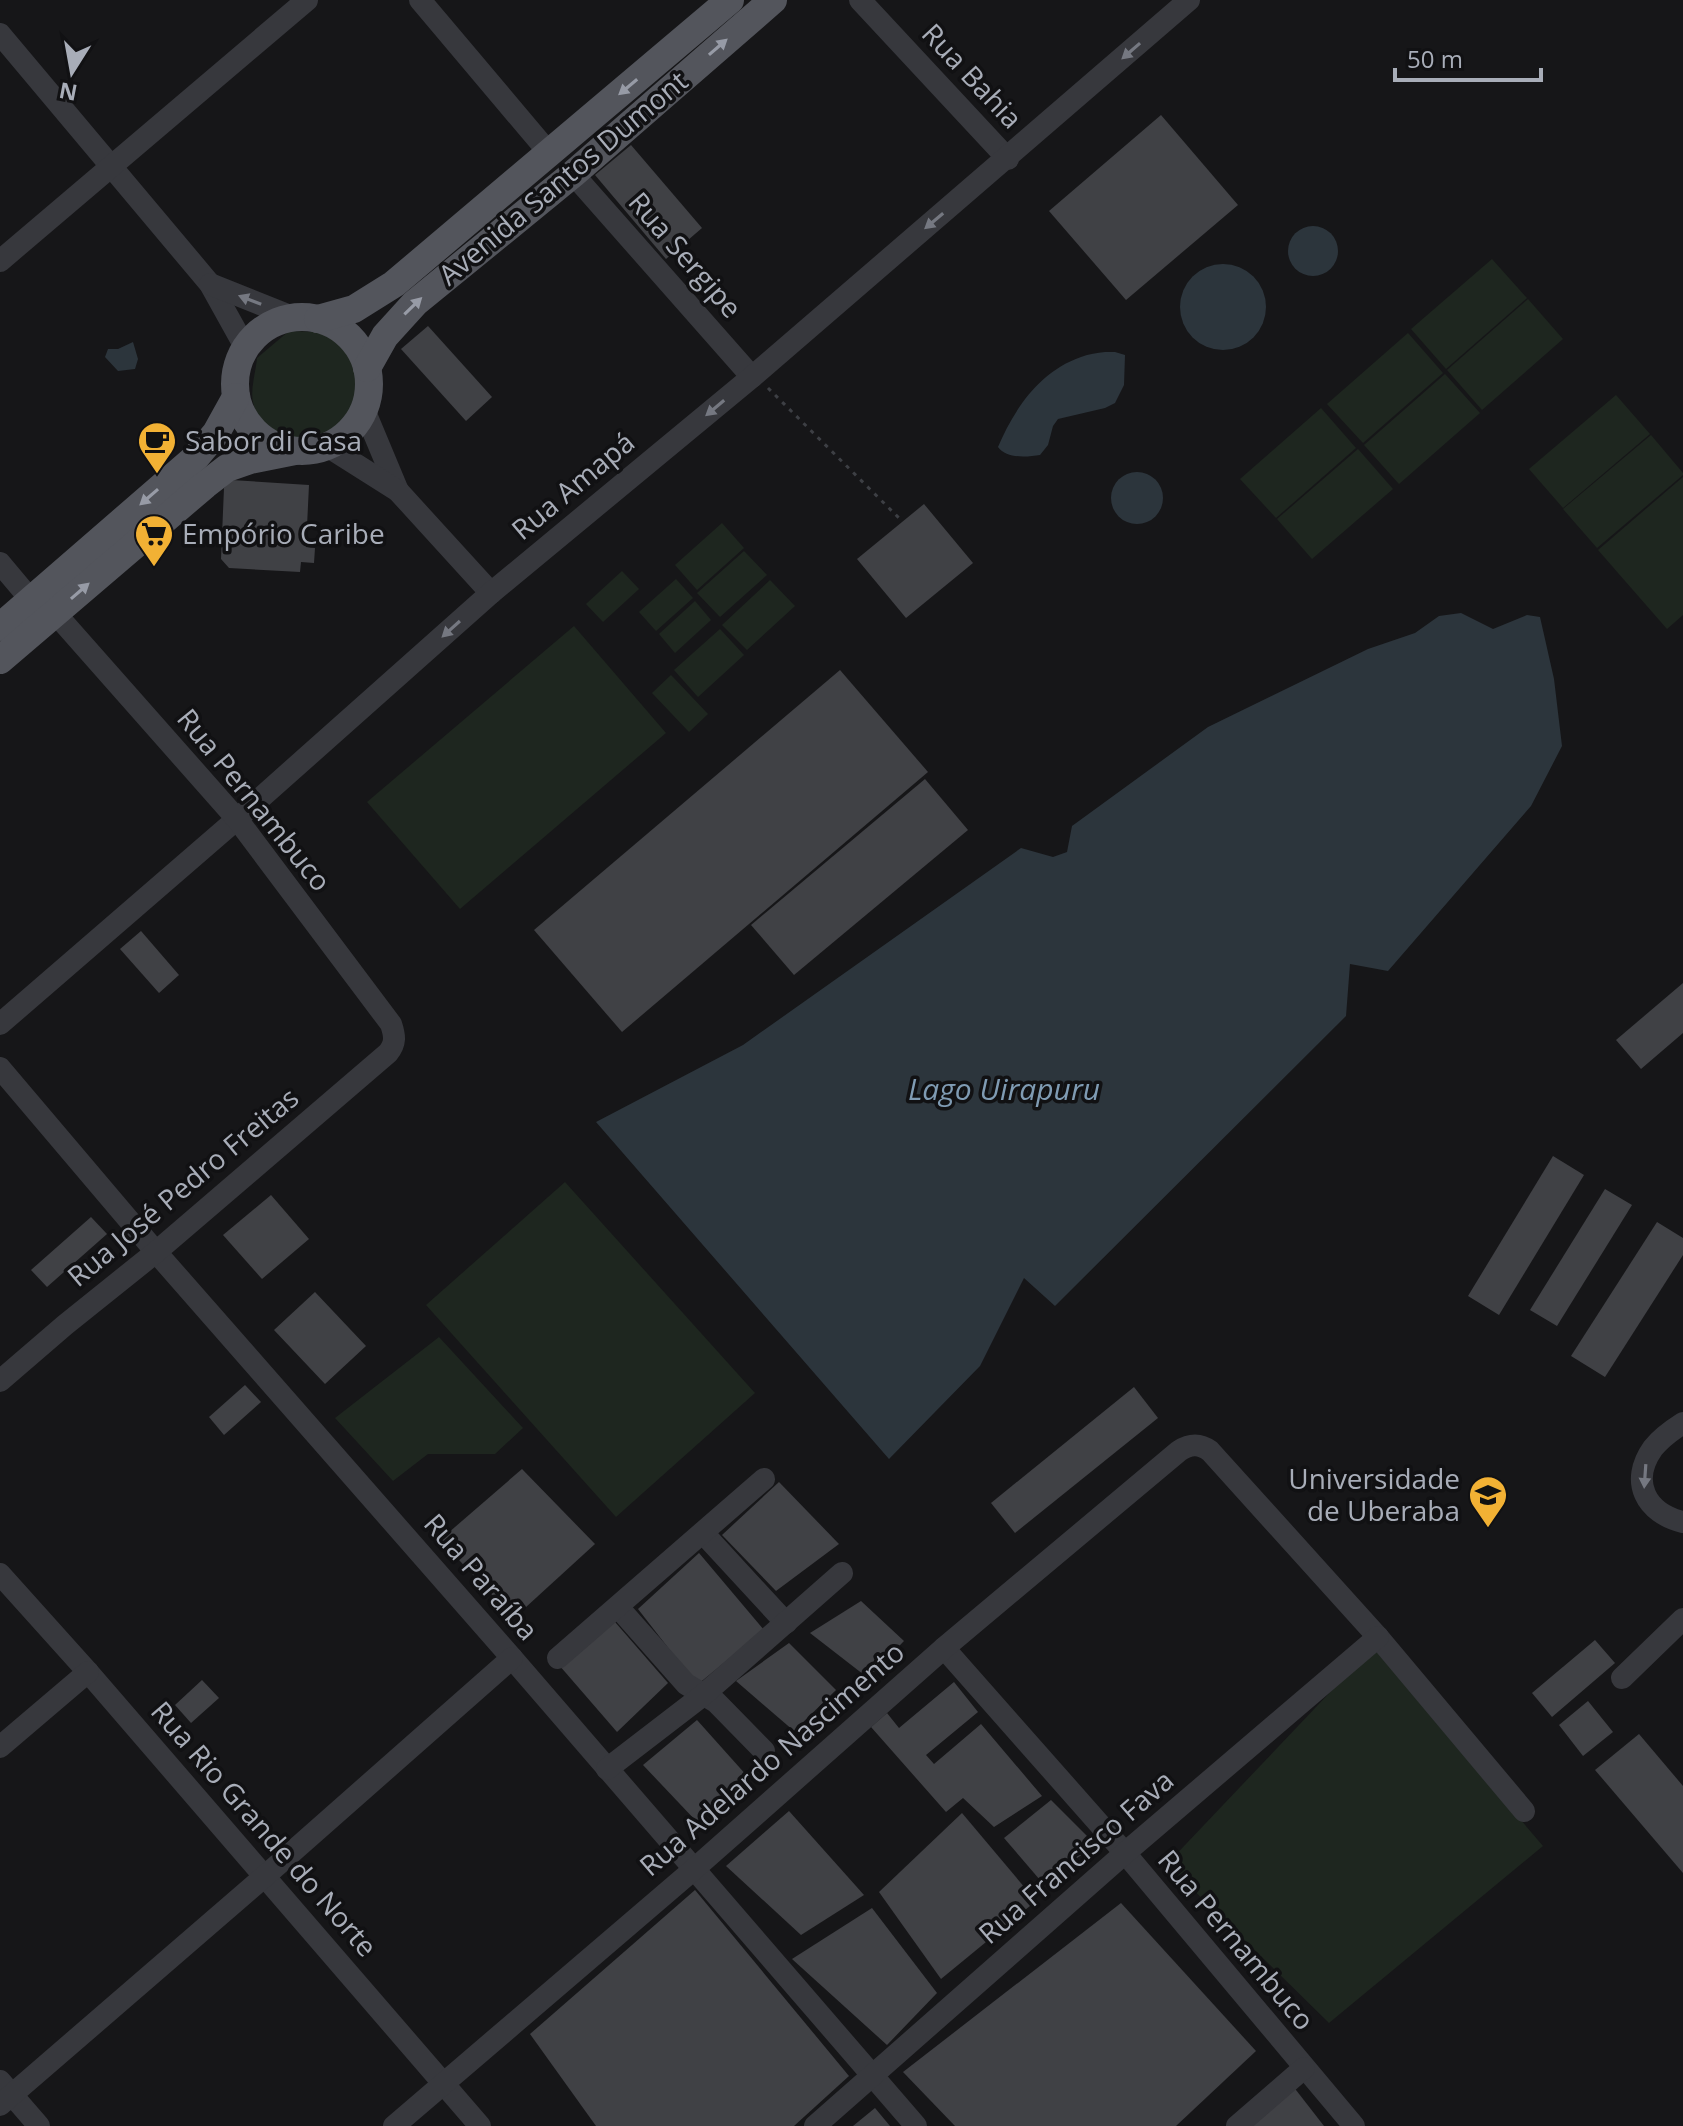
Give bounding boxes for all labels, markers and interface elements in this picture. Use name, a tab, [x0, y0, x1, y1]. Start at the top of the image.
street label: Rua Bahia	[914, 15, 1031, 136]
north arrow	[32, 32, 112, 112]
scale bar	[1395, 32, 1541, 82]
one-way arrow	[709, 39, 728, 57]
one-way arrow	[1121, 42, 1141, 59]
text: 50 m	[1407, 42, 1463, 75]
street label: Avenida Santos Dumont	[430, 62, 695, 293]
text: N	[56, 76, 80, 109]
one-way arrow	[619, 78, 639, 95]
street label: Rua Sergipe	[621, 183, 751, 325]
one-way arrow	[924, 212, 944, 229]
one-way arrow	[238, 293, 262, 306]
one-way arrow	[403, 297, 422, 315]
one-way arrow	[705, 399, 725, 416]
cafe icon: Sabor di Casa	[136, 420, 178, 475]
place label: Sabor di Casa	[185, 421, 362, 459]
street label: Rua Amapá	[503, 423, 642, 548]
one-way arrow	[140, 488, 159, 506]
supermarket icon: Empório Caribe	[133, 513, 175, 568]
place label: Empório Caribe	[182, 514, 385, 552]
one-way arrow	[70, 583, 90, 600]
one-way arrow	[442, 620, 462, 637]
street label: Rua Pernambuco	[169, 700, 340, 899]
water label: Lago Uirapuru	[908, 1068, 1100, 1109]
street label: Rua José Pedro Freitas	[59, 1078, 306, 1294]
place label: Universidade de Uberaba	[1288, 1459, 1460, 1529]
one-way arrow	[1638, 1463, 1651, 1488]
school or university icon: Universidade de Uberaba	[1467, 1474, 1509, 1529]
street label: Rua Paraíba	[416, 1505, 547, 1648]
street label: Rua Adelardo Nascimento	[631, 1633, 912, 1884]
street label: Rua Rio Grande do Norte	[143, 1693, 386, 1964]
street label: Rua Francisco Fava	[970, 1761, 1181, 1952]
street label: Rua Pernambuco	[1150, 1841, 1323, 2038]

